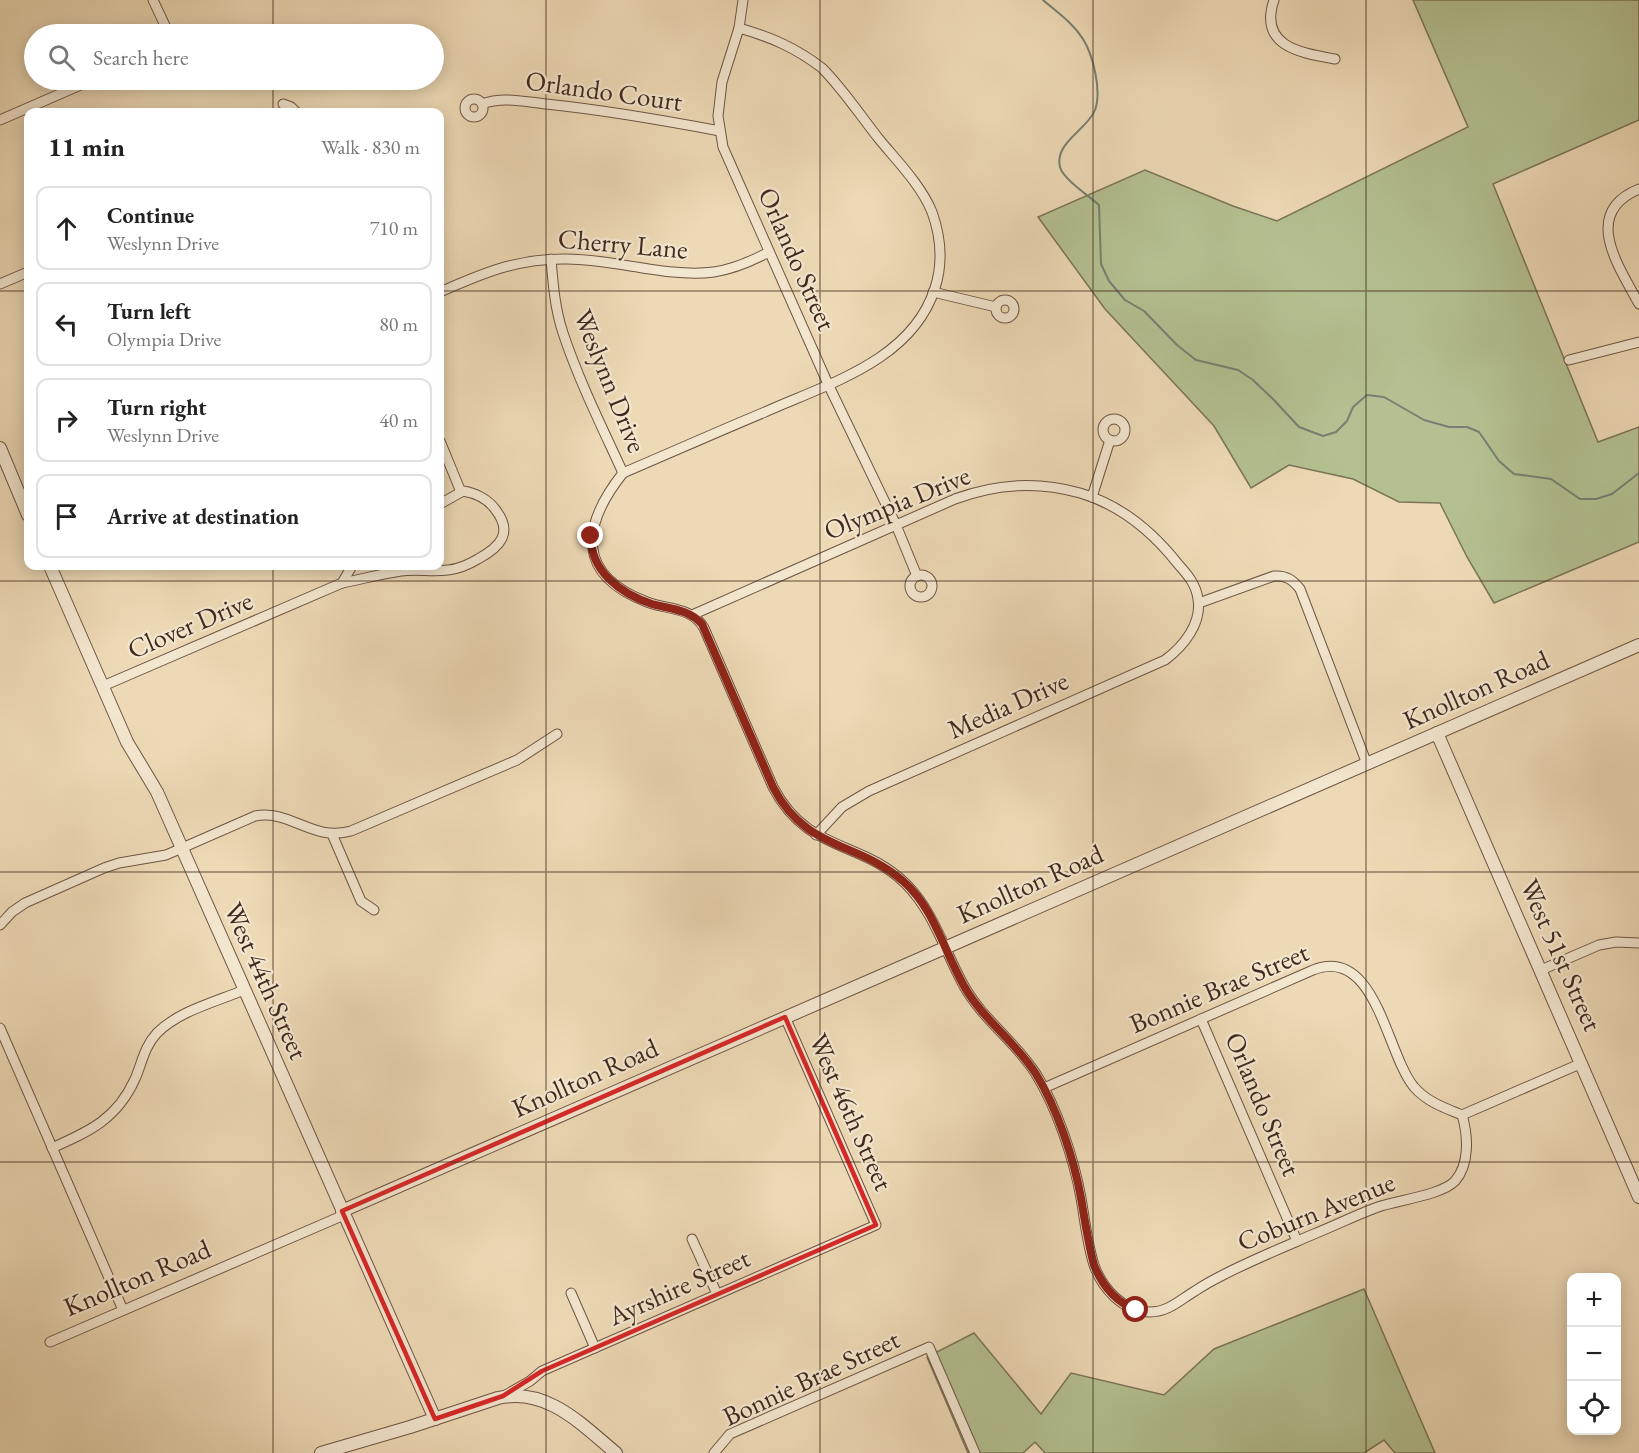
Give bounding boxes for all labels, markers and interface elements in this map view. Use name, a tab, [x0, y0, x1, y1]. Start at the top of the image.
search box	[24, 24, 444, 90]
icon: search	[45, 41, 78, 74]
text: Search here	[93, 43, 188, 72]
street label: Orlando Court	[523, 62, 685, 119]
text: 11 min	[48, 130, 125, 164]
text: Walk · 830 m	[321, 134, 420, 160]
street label: Orlando Street	[750, 182, 845, 336]
text: Continue	[107, 201, 194, 230]
icon: ahead	[50, 212, 83, 245]
text: 710 m	[370, 215, 418, 241]
street label: Cherry Lane	[557, 220, 689, 267]
text: Weslynn Drive	[107, 230, 219, 256]
text: Turn left	[107, 297, 191, 326]
street label: Weslynn Drive	[566, 304, 655, 457]
icon: left	[50, 308, 83, 341]
text: 80 m	[379, 311, 418, 337]
text: Olympia Drive	[107, 326, 221, 352]
text: Turn right	[107, 393, 206, 422]
icon: right	[50, 404, 83, 437]
text: 40 m	[379, 407, 418, 433]
text: Weslynn Drive	[107, 422, 219, 448]
street label: Olympia Drive	[819, 457, 975, 548]
icon: arrive	[50, 500, 83, 533]
text: Arrive at destination	[107, 502, 299, 531]
route end	[577, 522, 603, 548]
street label: Clover Drive	[122, 583, 258, 667]
street label: Knollton Road	[1397, 642, 1555, 737]
street label: Media Drive	[942, 662, 1073, 747]
street label: Knollton Road	[951, 836, 1109, 931]
street label: West 51st Street	[1512, 873, 1611, 1037]
street label: West 44th Street	[216, 897, 317, 1065]
street label: Bonnie Brae Street	[1124, 934, 1314, 1041]
street label: Orlando Street	[1217, 1027, 1310, 1181]
street label: West 46th Street	[801, 1028, 902, 1196]
street label: Knollton Road	[506, 1030, 664, 1125]
street label: Coburn Avenue	[1232, 1164, 1400, 1259]
street label: Knollton Road	[58, 1231, 216, 1324]
street label: Ayrshire Street	[602, 1240, 755, 1334]
map controls	[1567, 1273, 1621, 1435]
button: +	[1567, 1273, 1621, 1327]
route start	[1122, 1296, 1148, 1322]
street label: Bonnie Brae Street	[717, 1321, 905, 1434]
button: −	[1567, 1327, 1621, 1381]
button: locate	[1567, 1381, 1621, 1435]

